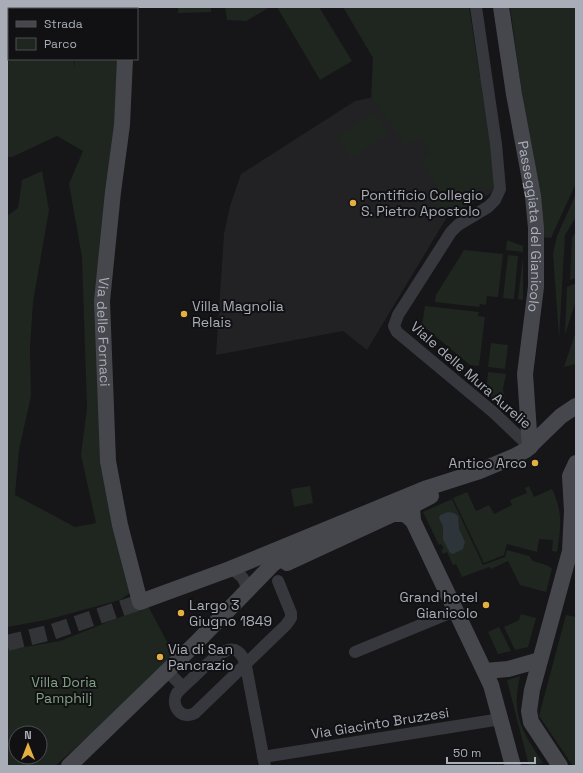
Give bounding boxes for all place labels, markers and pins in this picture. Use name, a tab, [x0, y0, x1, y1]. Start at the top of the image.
place label: Pontificio Collegio S. Pietro Apostolo	[361, 186, 483, 220]
marker: Pontificio Collegio S. Pietro Apostolo	[348, 198, 358, 208]
place label: Villa Magnolia Relais	[192, 297, 284, 331]
marker: Villa Magnolia Relais	[179, 309, 189, 319]
place label: Antico Arco	[449, 454, 527, 472]
marker: Antico Arco	[530, 458, 540, 468]
place label: Grand hotel Gianicolo	[400, 588, 478, 622]
place label: Largo 3 Giugno 1849	[189, 596, 272, 630]
marker: Grand hotel Gianicolo	[481, 600, 491, 610]
marker: Largo 3 Giugno 1849	[176, 608, 186, 618]
place label: Via di San Pancrazio	[168, 640, 234, 674]
marker: Via di San Pancrazio	[155, 652, 165, 662]

